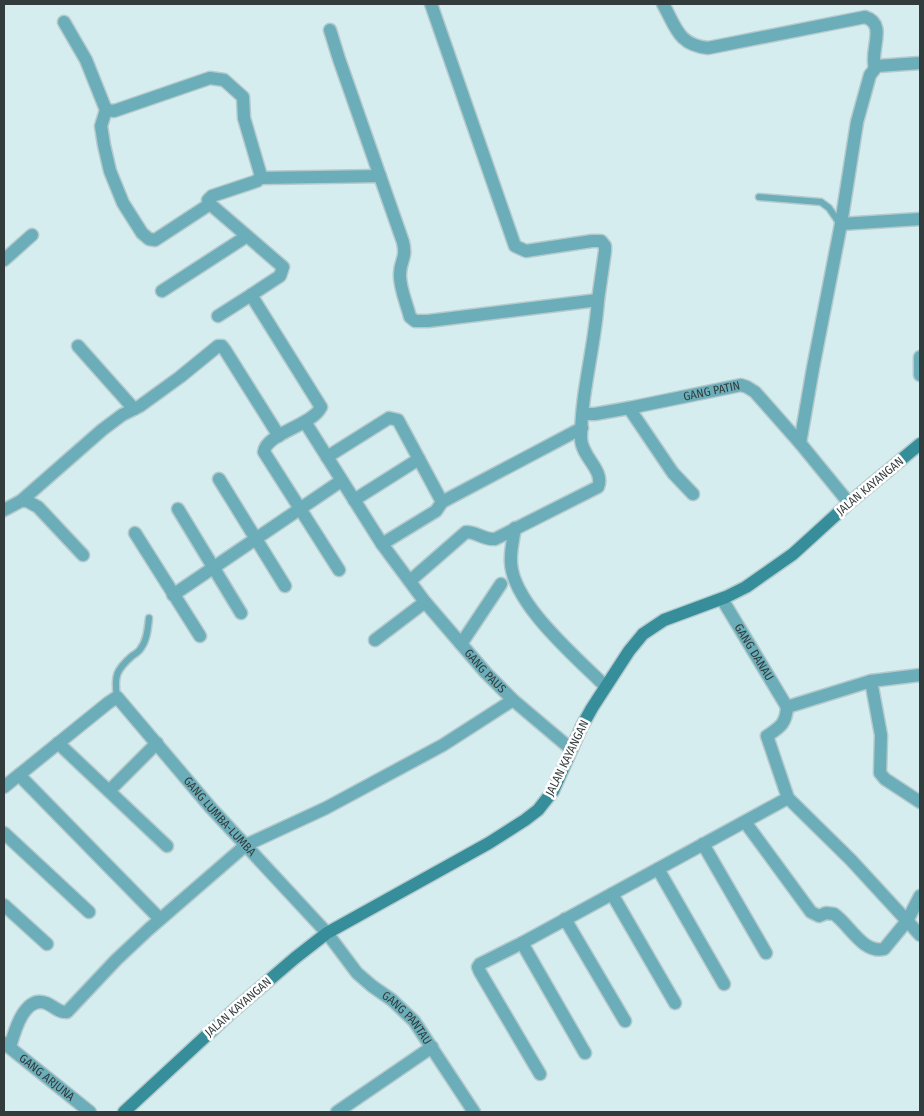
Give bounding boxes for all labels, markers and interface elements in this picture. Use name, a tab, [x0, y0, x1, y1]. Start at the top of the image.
street label: GANG PATIN	[682, 378, 741, 404]
street label: JALAN KAYANGAN	[834, 454, 906, 518]
street label: GANG DANAU	[731, 621, 776, 683]
street label: GANG PAUS	[461, 646, 509, 696]
street label: JALAN KAYANGAN	[543, 718, 591, 798]
street label: GANG LUMBA-LUMBA	[181, 774, 259, 859]
street label: JALAN KAYANGAN	[202, 975, 274, 1039]
street label: GANG PANTAU	[379, 988, 435, 1047]
street label: GANG ARJUNA	[16, 1051, 78, 1104]

